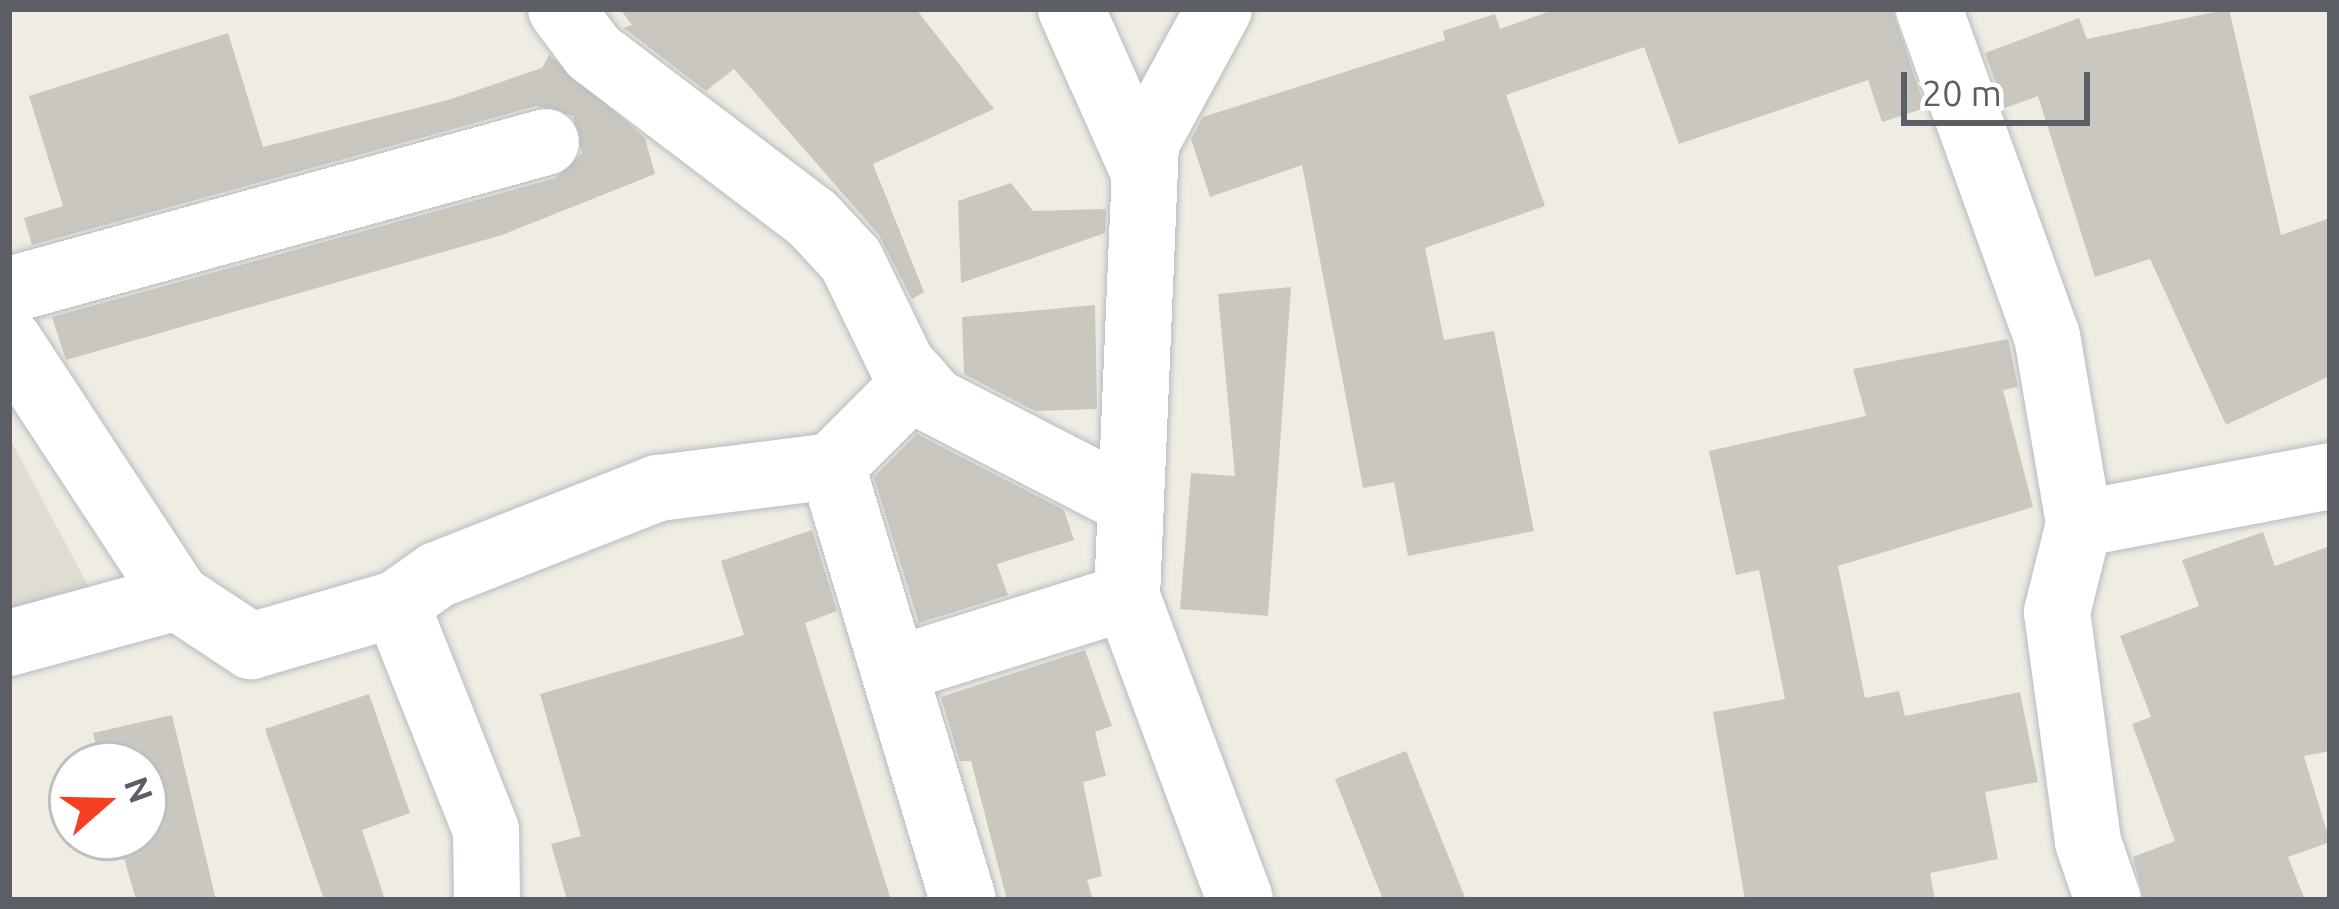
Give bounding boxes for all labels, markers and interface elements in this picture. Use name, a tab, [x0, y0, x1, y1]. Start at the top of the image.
scale bar	[1907, 48, 2096, 122]
text: 20 m	[1922, 72, 2002, 113]
north arrow	[48, 741, 168, 861]
text: N	[118, 772, 161, 807]

